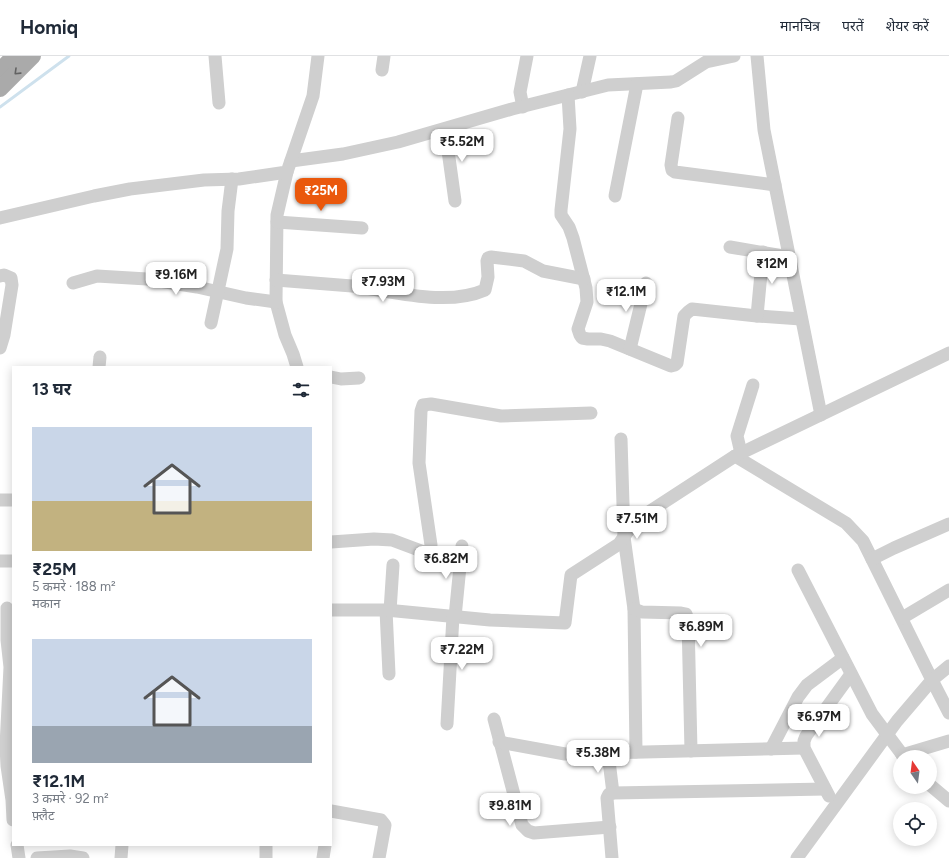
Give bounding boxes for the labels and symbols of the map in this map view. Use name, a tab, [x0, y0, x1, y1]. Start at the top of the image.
one-way arrow	[14, 67, 22, 75]
pin: ₹5.52M	[429, 129, 495, 163]
pin: ₹25M	[297, 178, 345, 212]
pin: ₹12M	[748, 251, 796, 285]
pin: ₹9.16M	[143, 262, 209, 296]
pin: ₹7.93M	[350, 269, 416, 303]
pin: ₹12.1M	[593, 279, 659, 313]
pin: ₹7.51M	[604, 506, 670, 540]
pin: ₹6.82M	[413, 546, 479, 580]
pin: ₹6.89M	[668, 614, 734, 648]
pin: ₹7.22M	[429, 637, 495, 671]
pin: ₹6.97M	[786, 704, 852, 738]
pin: ₹5.38M	[565, 740, 631, 774]
north arrow	[893, 750, 937, 794]
pin: ₹9.81M	[477, 793, 543, 827]

